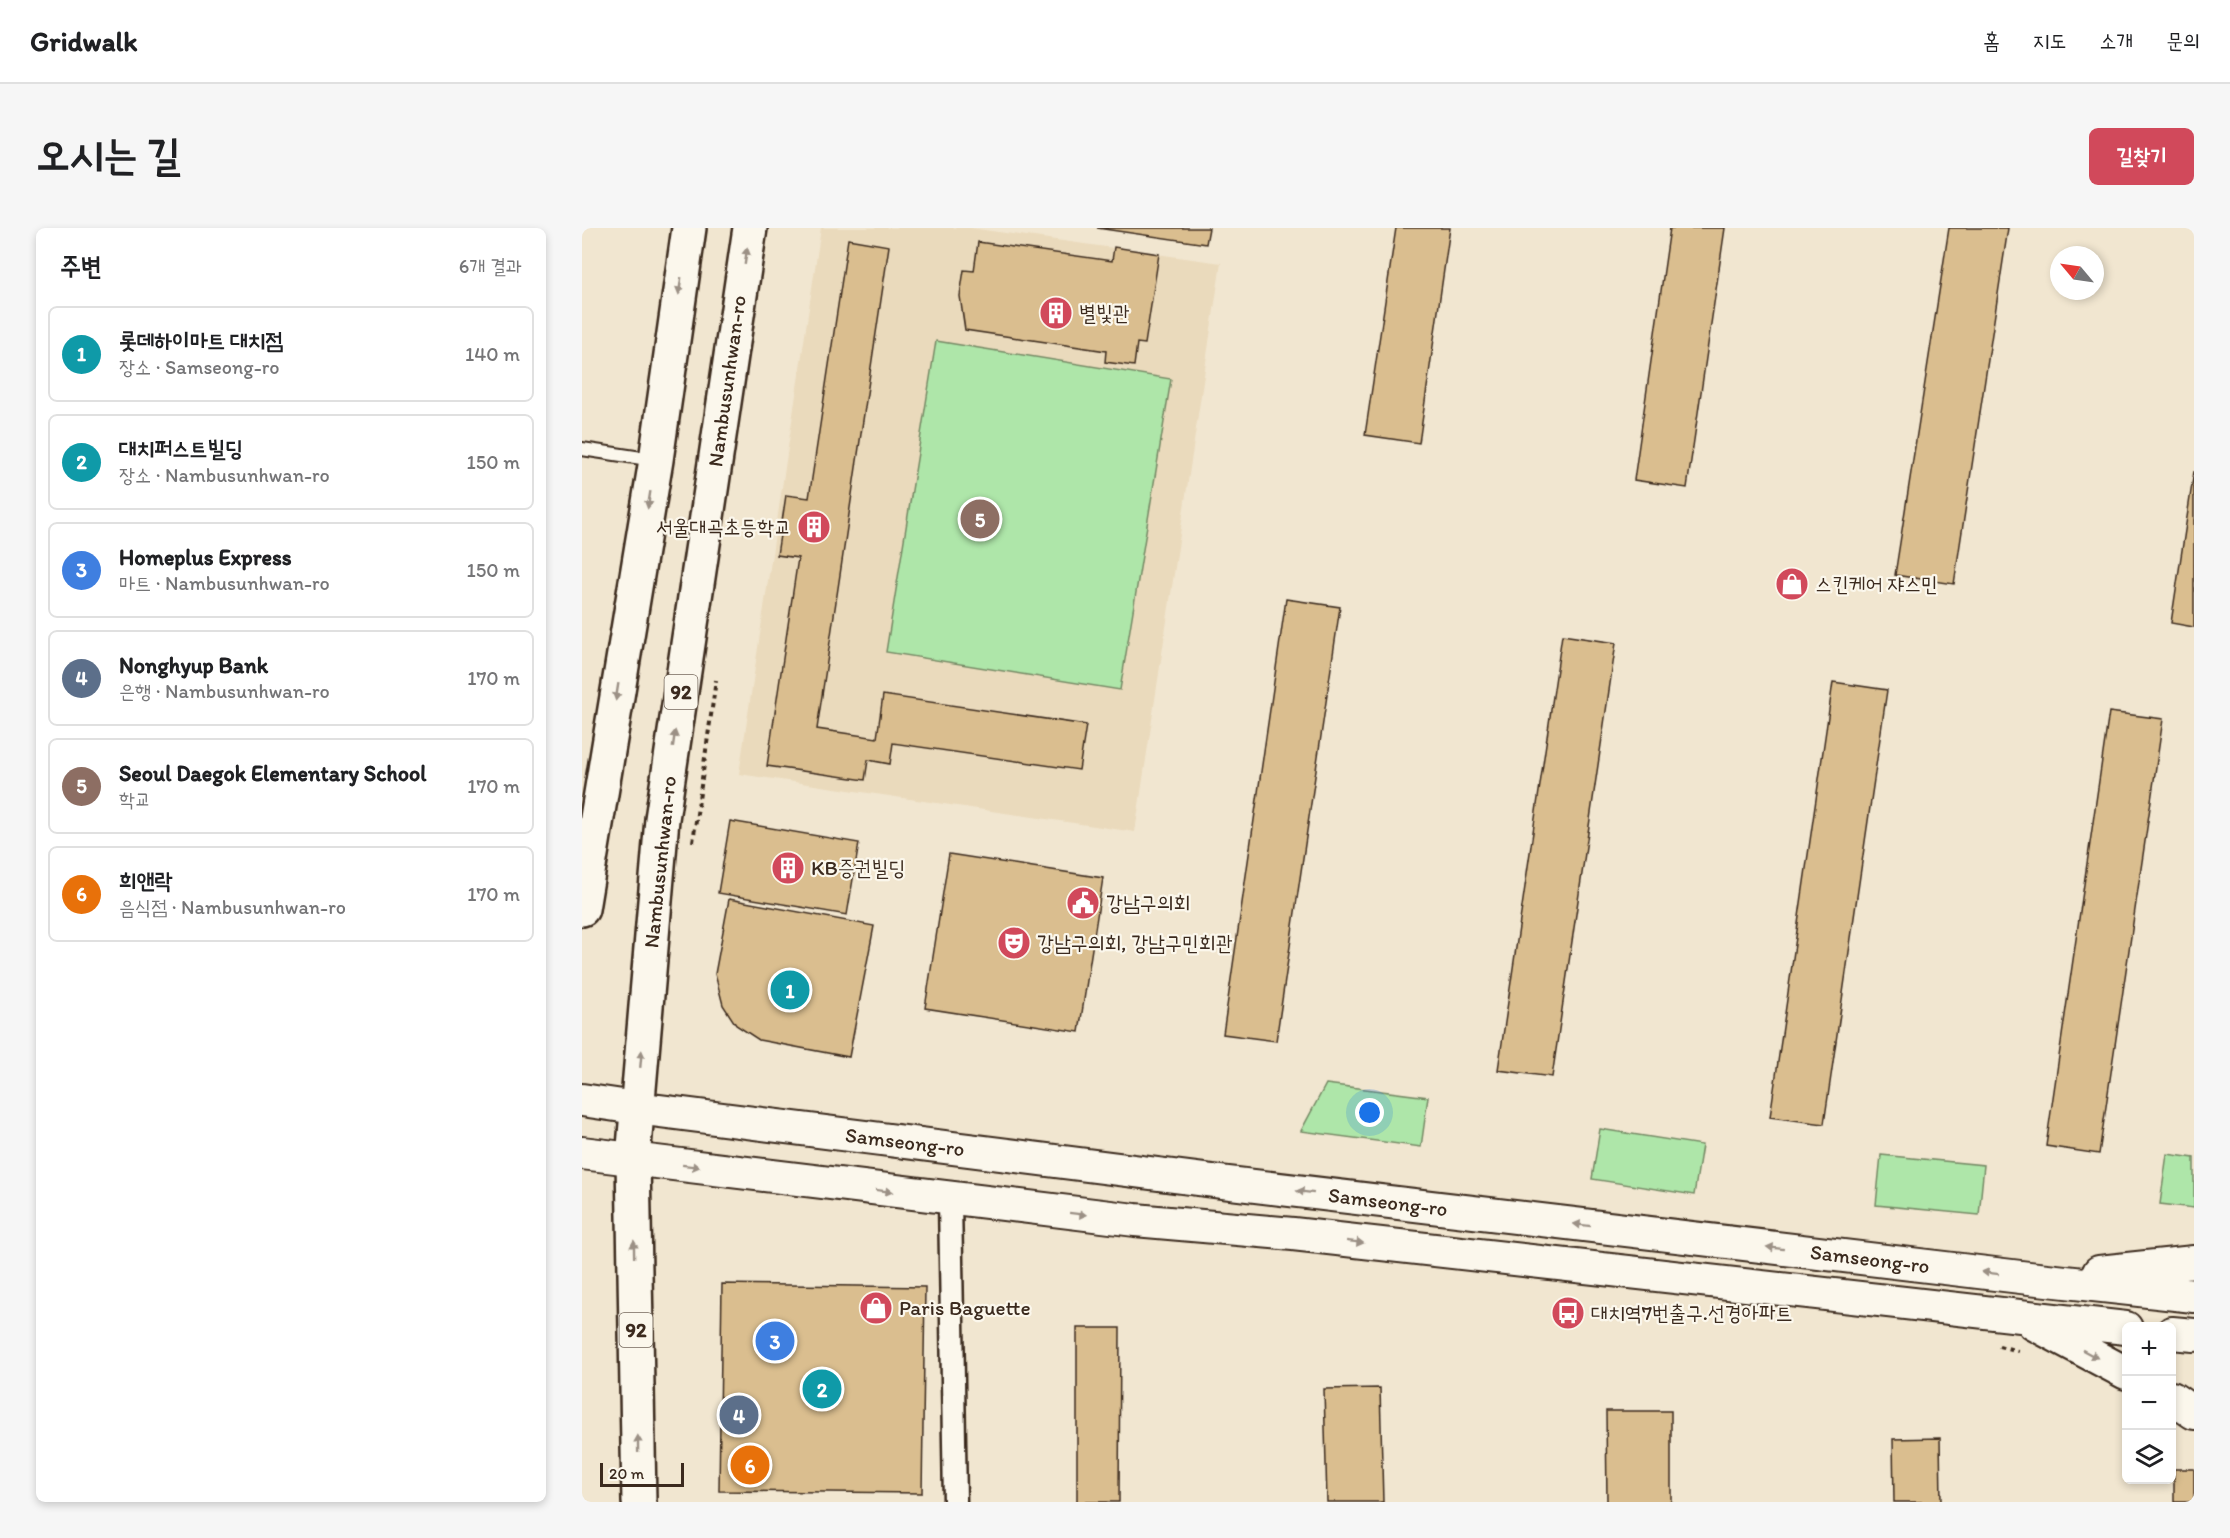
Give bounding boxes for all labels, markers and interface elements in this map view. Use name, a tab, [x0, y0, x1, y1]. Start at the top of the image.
text: Gridwalk	[30, 24, 138, 58]
text: 홈	[1983, 28, 2000, 53]
text: 지도	[2033, 28, 2066, 53]
text: 소개	[2099, 28, 2133, 53]
text: 문의	[2166, 28, 2200, 53]
button: 길찾기	[2089, 128, 2194, 185]
text: 오시는 길	[36, 129, 181, 180]
one-way arrow	[741, 246, 750, 265]
north arrow	[2050, 246, 2104, 300]
text: 주변	[60, 250, 102, 282]
text: 6개 결과	[459, 254, 522, 278]
one-way arrow	[676, 277, 685, 296]
street label: Nambusunhwan-ro	[702, 294, 751, 468]
building icon: 별빛관	[1038, 295, 1074, 331]
place label: 별빛관	[1079, 300, 1130, 325]
text: 롯데하이마트 대치점	[119, 327, 283, 354]
text: 1	[77, 342, 86, 366]
text: 140 m	[465, 342, 520, 366]
text: 장소 · Samseong-ro	[119, 355, 279, 379]
text: 대치퍼스트빌딩	[119, 435, 243, 462]
text: 2	[76, 450, 87, 474]
text: 150 m	[467, 450, 520, 474]
text: 장소 · Nambusunhwan-ro	[119, 463, 330, 487]
one-way arrow	[644, 490, 653, 509]
pin: 5	[960, 496, 1000, 542]
building icon: 서울대곡초등학교	[796, 509, 832, 545]
place label: 서울대곡초등학교	[656, 514, 791, 539]
text: Homeplus Express	[119, 544, 292, 571]
text: 3	[76, 558, 87, 582]
text: 150 m	[467, 558, 520, 582]
shop icon: 스킨케어 쟈스민	[1774, 566, 1810, 602]
text: 마트 · Nambusunhwan-ro	[119, 571, 330, 595]
place label: 스킨케어 쟈스민	[1815, 571, 1938, 596]
text: Nonghyup Bank	[119, 652, 268, 679]
text: 4	[75, 666, 88, 690]
text: 170 m	[467, 666, 520, 690]
road number: 92	[664, 675, 698, 709]
text: 은행 · Nambusunhwan-ro	[119, 679, 330, 703]
one-way arrow	[612, 683, 621, 702]
one-way arrow	[670, 730, 679, 749]
text: Seoul Daegok Elementary School	[119, 760, 426, 787]
text: 5	[76, 774, 87, 798]
text: 170 m	[467, 774, 520, 798]
street label: Nambusunhwan-ro	[638, 775, 681, 949]
text: 학교	[119, 787, 151, 811]
building icon: KB증권빌딩	[770, 850, 806, 886]
place label: KB증권빌딩	[811, 855, 905, 880]
text: 희앤락	[119, 867, 172, 894]
text: 6	[76, 882, 87, 906]
text: 170 m	[467, 882, 520, 906]
public building icon: 강남구의회	[1065, 885, 1101, 921]
place label: 강남구의회	[1106, 890, 1191, 915]
text: 음식점 · Nambusunhwan-ro	[119, 895, 346, 919]
theatre icon: 강남구의회, 강남구민회관	[996, 925, 1032, 961]
place label: 강남구의회, 강남구민회관	[1037, 930, 1233, 955]
pin: 1	[770, 968, 810, 1012]
one-way arrow	[636, 1049, 646, 1068]
your location	[1355, 1098, 1384, 1127]
street label: Samseong-ro	[844, 1122, 966, 1161]
one-way arrow	[681, 1162, 700, 1171]
street label: Samseong-ro	[1327, 1182, 1449, 1221]
one-way arrow	[875, 1186, 894, 1195]
one-way arrow	[1295, 1187, 1314, 1196]
one-way arrow	[1068, 1209, 1087, 1219]
one-way arrow	[1572, 1220, 1591, 1230]
one-way arrow	[1346, 1237, 1365, 1246]
one-way arrow	[630, 1239, 639, 1258]
street label: Samseong-ro	[1809, 1239, 1931, 1278]
one-way arrow	[1766, 1243, 1785, 1253]
one-way arrow	[1980, 1269, 1999, 1278]
shop icon: Paris Baguette	[858, 1290, 894, 1326]
place label: Paris Baguette	[899, 1295, 1031, 1320]
bus stop icon: 대치역7번출구.선경아파트	[1550, 1295, 1586, 1331]
place label: 대치역7번출구.선경아파트	[1591, 1300, 1792, 1325]
road number: 92	[620, 1313, 652, 1347]
pin: 3	[756, 1318, 794, 1364]
map controls	[2122, 1322, 2176, 1484]
button: +	[2122, 1322, 2176, 1376]
one-way arrow	[2082, 1349, 2099, 1359]
pin: 2	[802, 1366, 842, 1412]
button: −	[2122, 1376, 2176, 1430]
pin: 4	[720, 1392, 758, 1438]
button: layers	[2122, 1430, 2176, 1484]
one-way arrow	[633, 1434, 643, 1453]
pin: 6	[730, 1442, 770, 1488]
scale bar	[600, 1460, 684, 1488]
text: 20 m	[609, 1464, 644, 1483]

